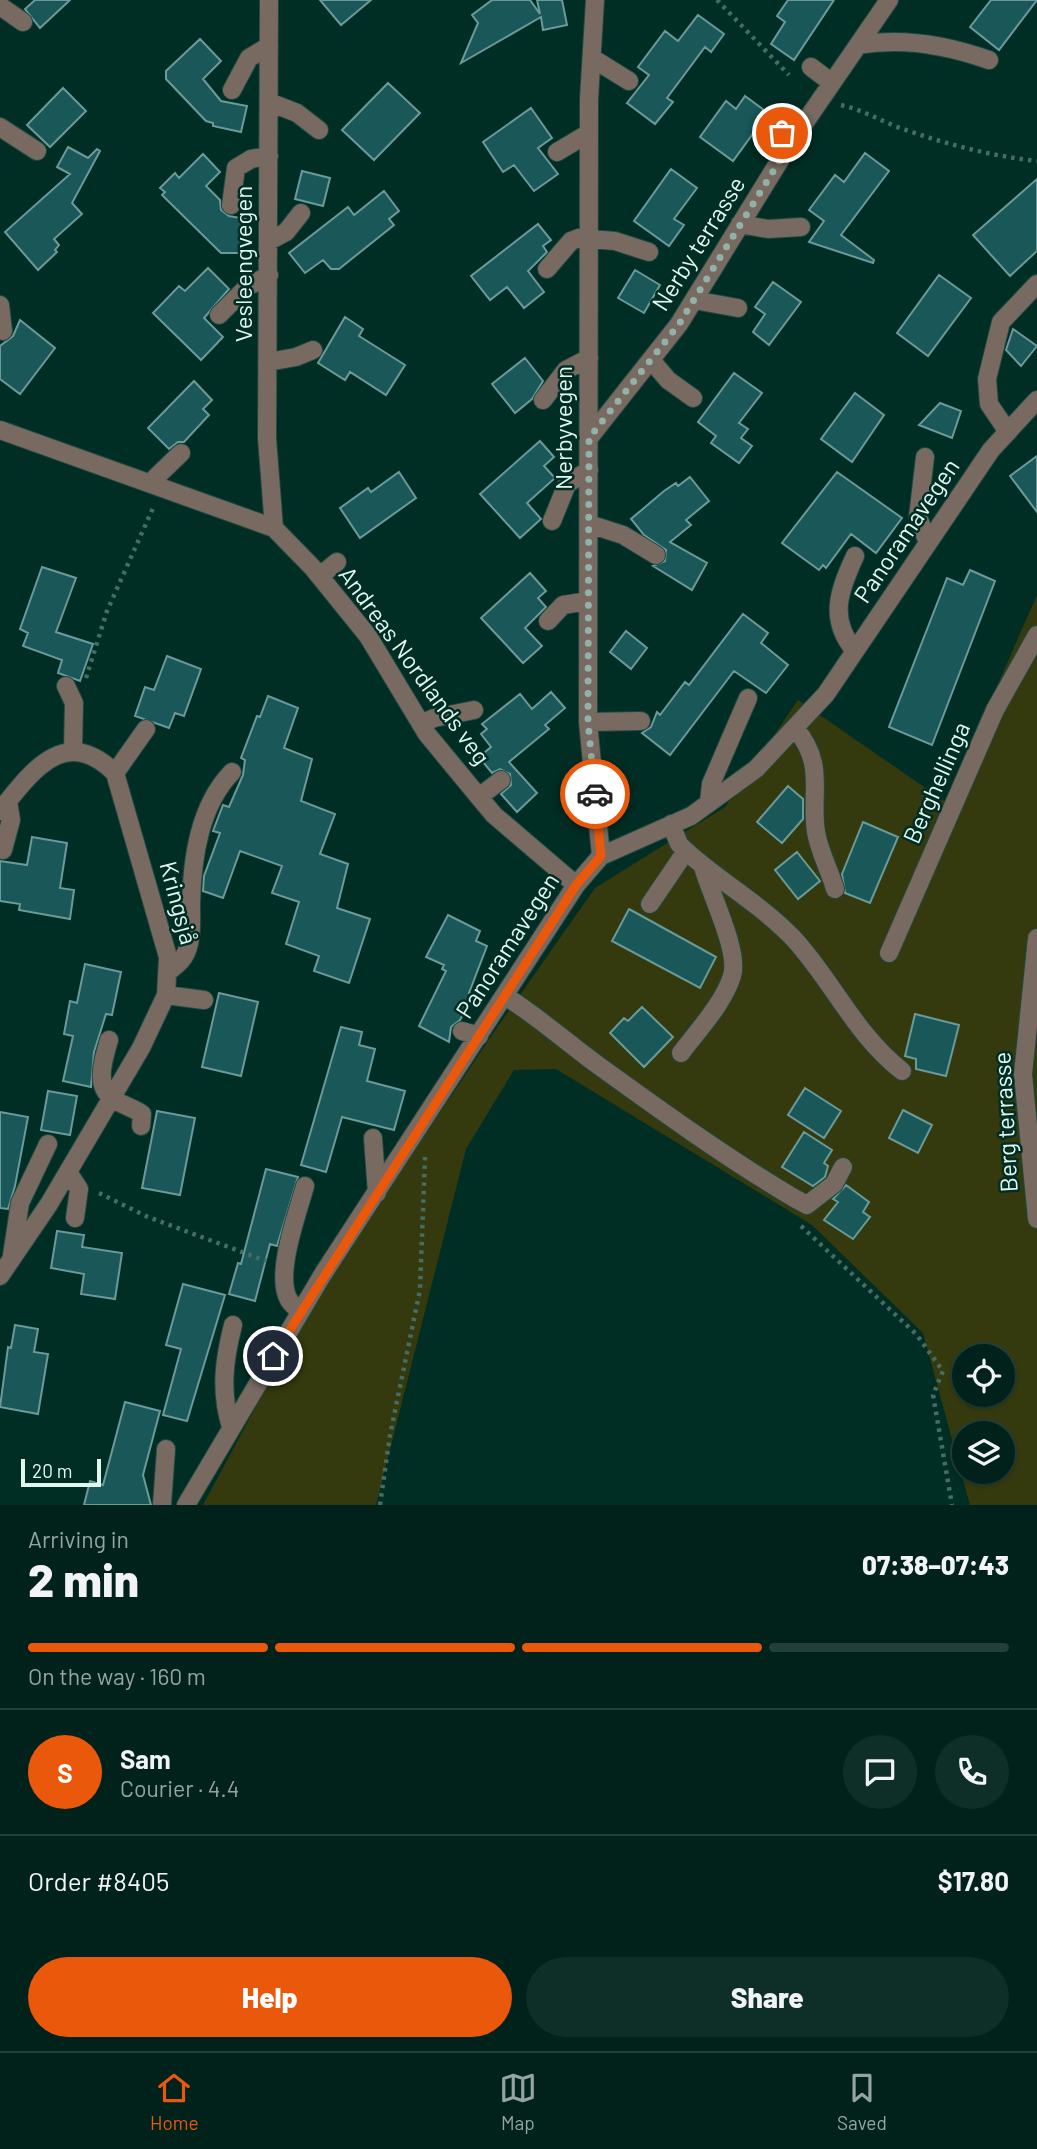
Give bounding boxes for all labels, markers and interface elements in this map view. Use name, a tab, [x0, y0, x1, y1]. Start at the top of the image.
pin	[752, 103, 812, 163]
icon: bag	[763, 114, 801, 152]
street label: Nerby terrasse	[645, 171, 751, 316]
street label: Vesleengvegen	[228, 186, 257, 342]
street label: Nerbyvegen	[548, 366, 577, 490]
street label: Panoramavegen	[847, 453, 965, 608]
street label: Andreas Nordlands veg	[334, 560, 497, 770]
street label: Berghellinga	[896, 717, 975, 848]
courier	[560, 759, 630, 829]
icon: car	[576, 775, 614, 813]
street label: Kringsjå	[154, 858, 204, 947]
street label: Panoramavegen	[449, 867, 565, 1023]
street label: Berg terrasse	[986, 1051, 1023, 1193]
pin	[243, 1326, 303, 1386]
icon: home	[254, 1337, 292, 1375]
map controls	[952, 1344, 1015, 1484]
button: locate	[952, 1344, 1015, 1407]
button: layers	[952, 1421, 1015, 1484]
scale bar	[21, 1456, 102, 1488]
text: 20 m	[32, 1459, 72, 1482]
text: Arriving in	[28, 1525, 129, 1553]
text: 07:38–07:43	[862, 1549, 1009, 1580]
text: 2 min	[28, 1551, 139, 1606]
text: On the way · 160 m	[28, 1662, 206, 1690]
button: chat	[843, 1735, 917, 1809]
button: phone	[935, 1735, 1009, 1809]
text: Sam	[120, 1743, 171, 1774]
text: S	[57, 1757, 73, 1788]
text: Courier · 4.4	[120, 1774, 239, 1802]
text: Order #8405	[28, 1865, 169, 1896]
text: $17.80	[938, 1865, 1009, 1896]
button: Help	[28, 1957, 512, 2037]
button: Share	[526, 1957, 1009, 2037]
tab: Home	[150, 2069, 199, 2134]
tab: Map	[499, 2069, 537, 2134]
tab: Saved	[837, 2069, 887, 2134]

